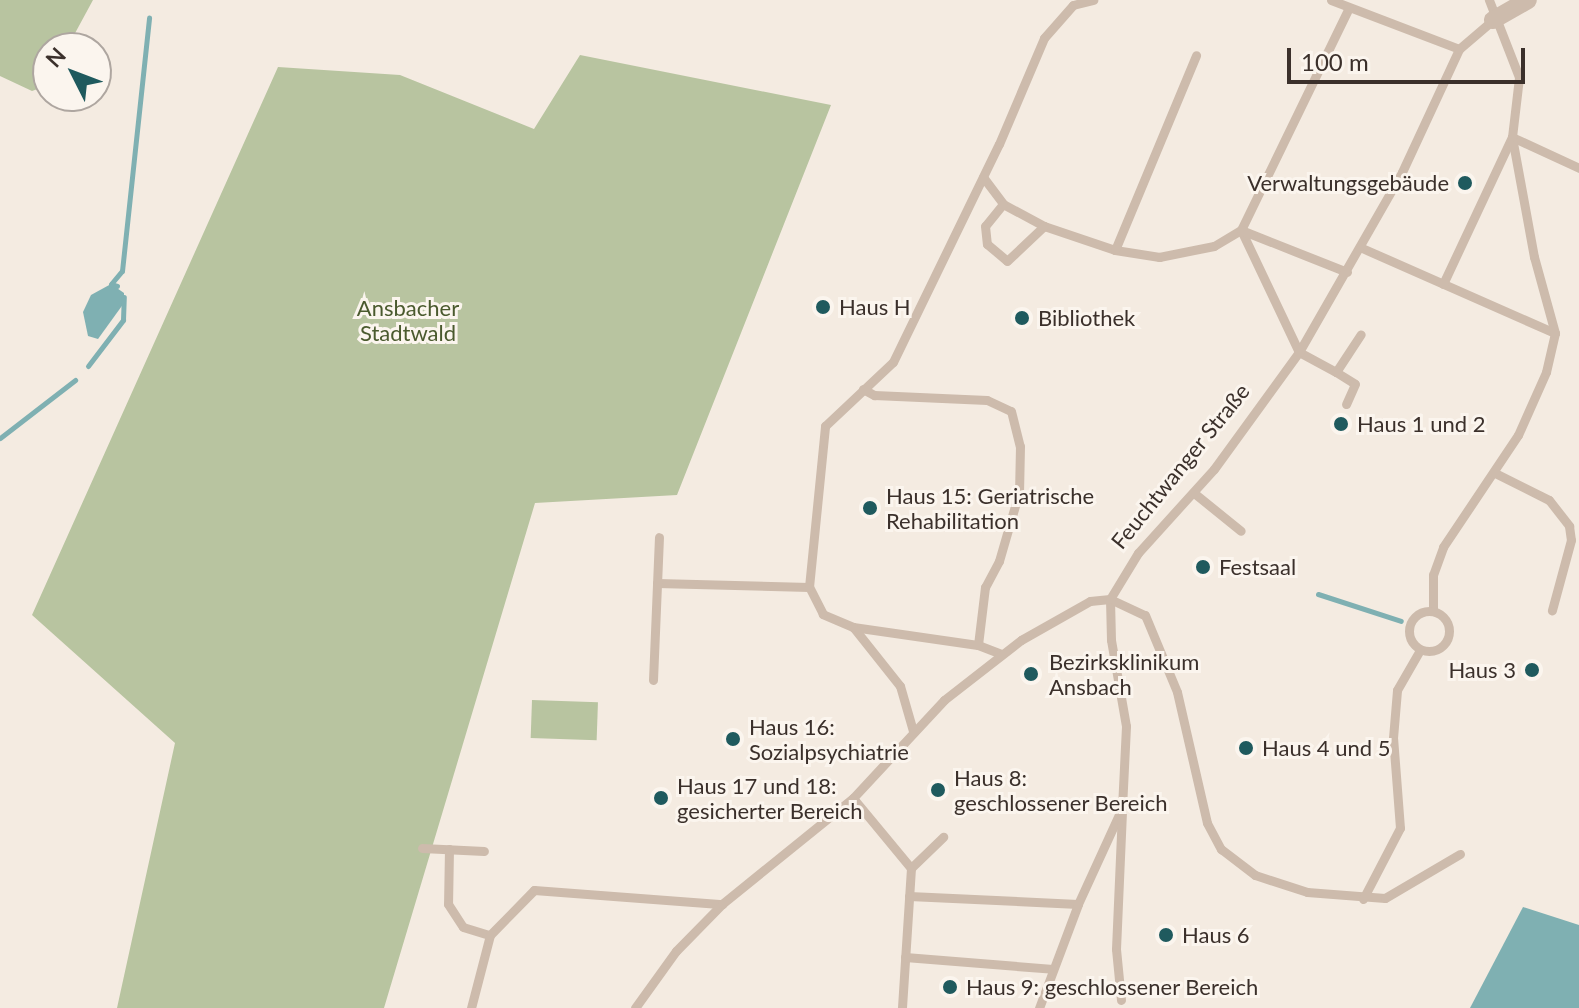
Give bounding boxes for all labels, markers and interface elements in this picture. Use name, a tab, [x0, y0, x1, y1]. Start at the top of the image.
north arrow	[32, 32, 112, 112]
scale bar	[1291, 32, 1529, 82]
text: N	[40, 42, 71, 72]
text: 100 m	[1301, 47, 1369, 76]
place label: Verwaltungsgebäude	[1247, 170, 1449, 196]
marker: Verwaltungsgebäude	[1456, 174, 1474, 192]
park label: Ansbacher Stadtwald	[357, 294, 459, 346]
place label: Haus H	[839, 294, 911, 320]
marker: Haus H	[814, 298, 832, 316]
place label: Bibliothek	[1038, 305, 1135, 331]
marker: Bibliothek	[1013, 309, 1031, 327]
street label: Feuchtwanger Straße	[1105, 378, 1255, 554]
place label: Haus 1 und 2	[1357, 411, 1485, 437]
marker: Haus 1 und 2	[1332, 415, 1350, 433]
place label: Haus 15: Geriatrische Rehabilitation	[886, 482, 1094, 534]
marker: Haus 15: Geriatrische Rehabilitation	[861, 499, 879, 517]
place label: Festsaal	[1219, 554, 1296, 580]
marker: Festsaal	[1194, 558, 1212, 576]
place label: Bezirksklinikum Ansbach	[1049, 648, 1199, 700]
place label: Haus 3	[1448, 657, 1516, 683]
marker: Haus 3	[1523, 661, 1541, 679]
marker: Bezirksklinikum Ansbach	[1020, 663, 1042, 685]
place label: Haus 16: Sozialpsychiatrie	[749, 713, 909, 764]
marker: Haus 16: Sozialpsychiatrie	[724, 730, 742, 748]
place label: Haus 4 und 5	[1262, 735, 1390, 761]
marker: Haus 4 und 5	[1237, 739, 1255, 757]
place label: Haus 8: geschlossener Bereich	[954, 764, 1168, 816]
place label: Haus 17 und 18: gesicherter Bereich	[677, 772, 863, 824]
marker: Haus 8: geschlossener Bereich	[929, 781, 947, 799]
marker: Haus 17 und 18: gesicherter Bereich	[652, 789, 670, 807]
place label: Haus 6	[1182, 922, 1250, 948]
marker: Haus 6	[1157, 926, 1175, 944]
place label: Haus 9: geschlossener Bereich	[966, 974, 1259, 1000]
marker: Haus 9: geschlossener Bereich	[941, 978, 959, 996]

